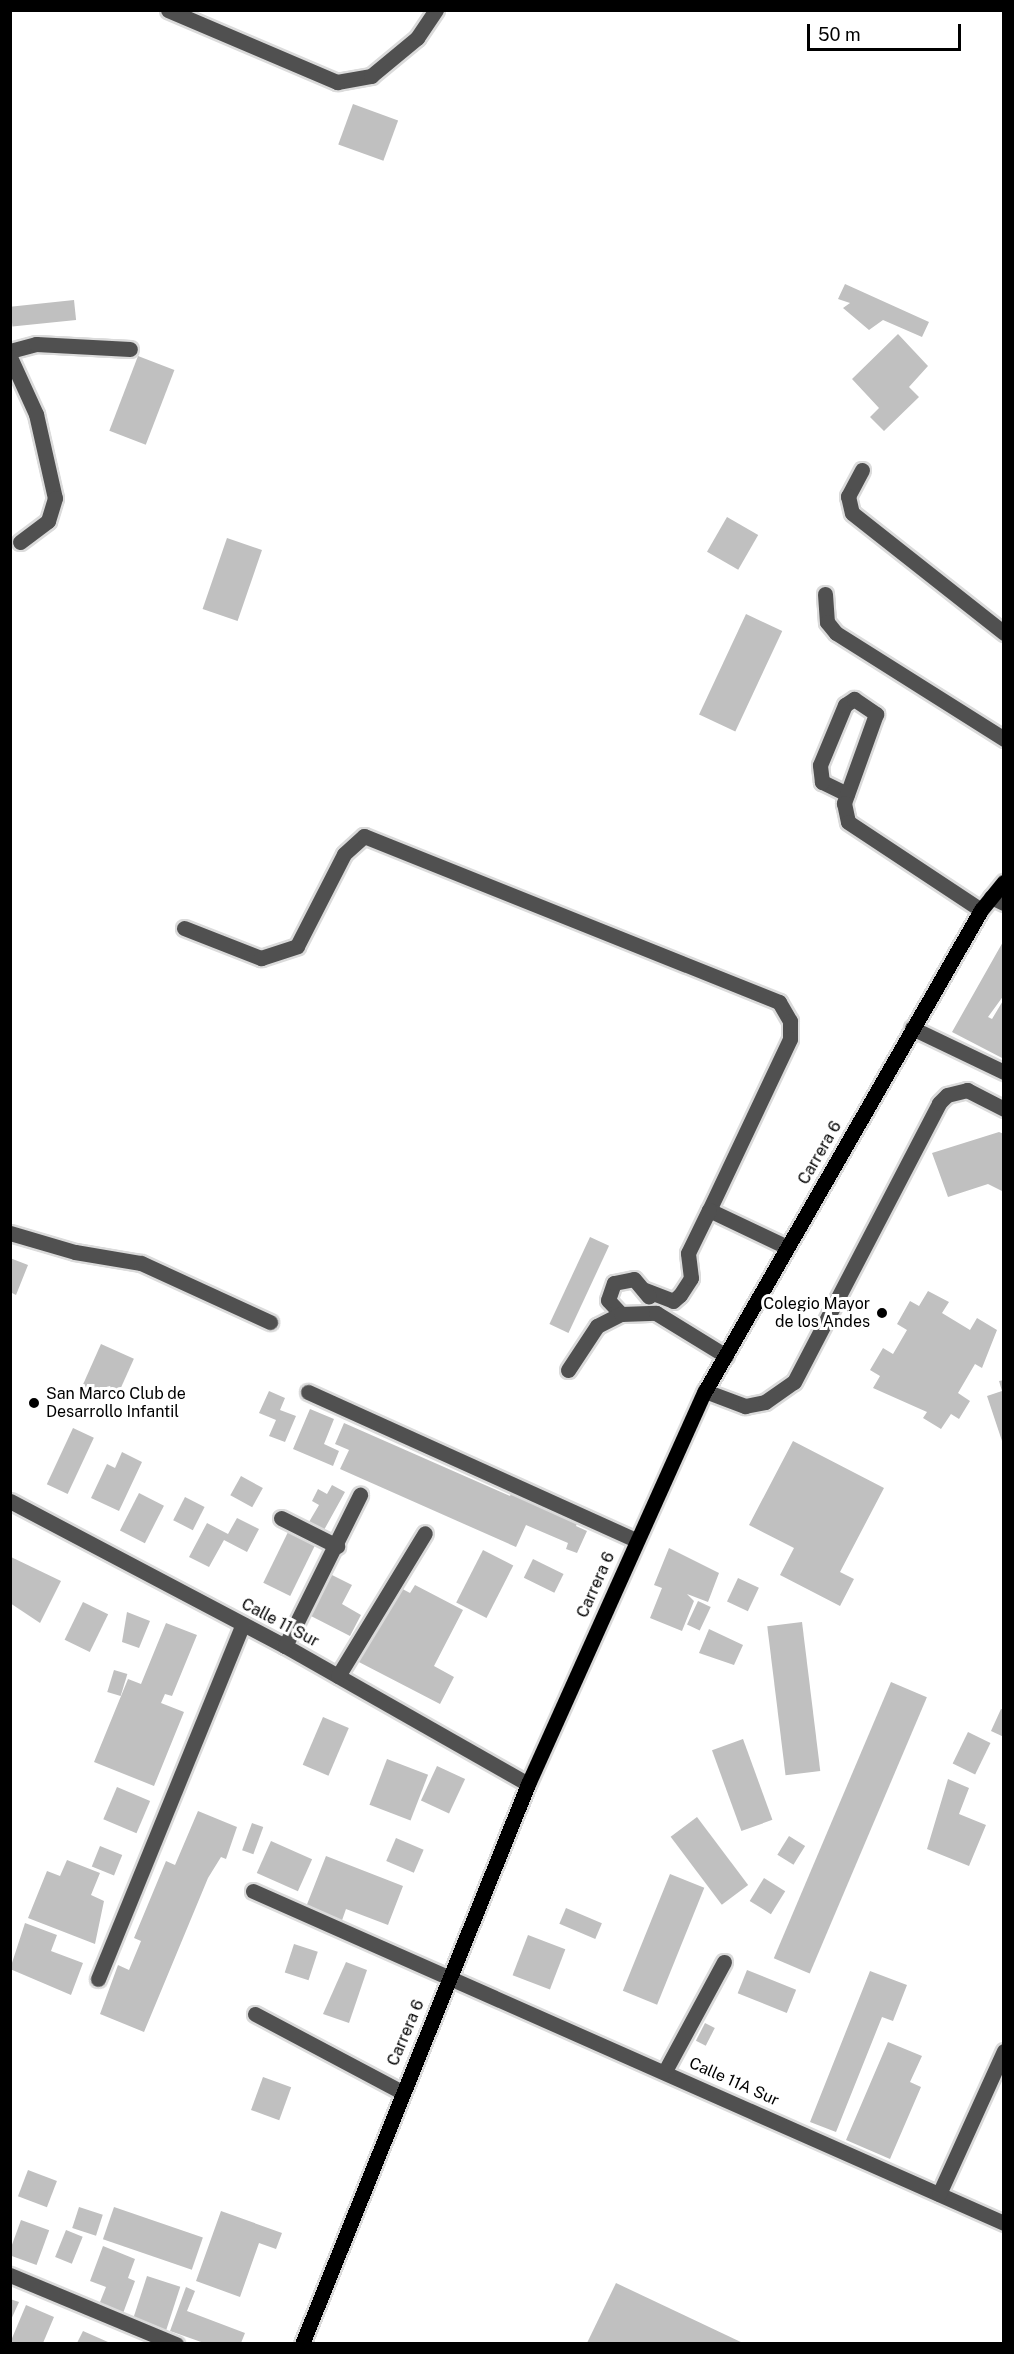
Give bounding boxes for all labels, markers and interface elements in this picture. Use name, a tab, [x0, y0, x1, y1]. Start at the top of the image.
scale bar	[810, 12, 964, 50]
text: 50 m	[818, 24, 861, 45]
street label: Carrera 6	[794, 1118, 846, 1188]
place label: Colegio Mayor de los Andes	[763, 1294, 870, 1332]
marker: Colegio Mayor de los Andes	[875, 1306, 889, 1320]
place label: San Marco Club de Desarrollo Infantil	[46, 1384, 186, 1422]
marker: San Marco Club de Desarrollo Infantil	[27, 1396, 41, 1410]
street label: Carrera 6	[573, 1549, 619, 1621]
street label: Calle 11 Sur	[238, 1595, 322, 1651]
street label: Carrera 6	[384, 1997, 428, 2069]
street label: Calle 11A Sur	[686, 2054, 782, 2110]

